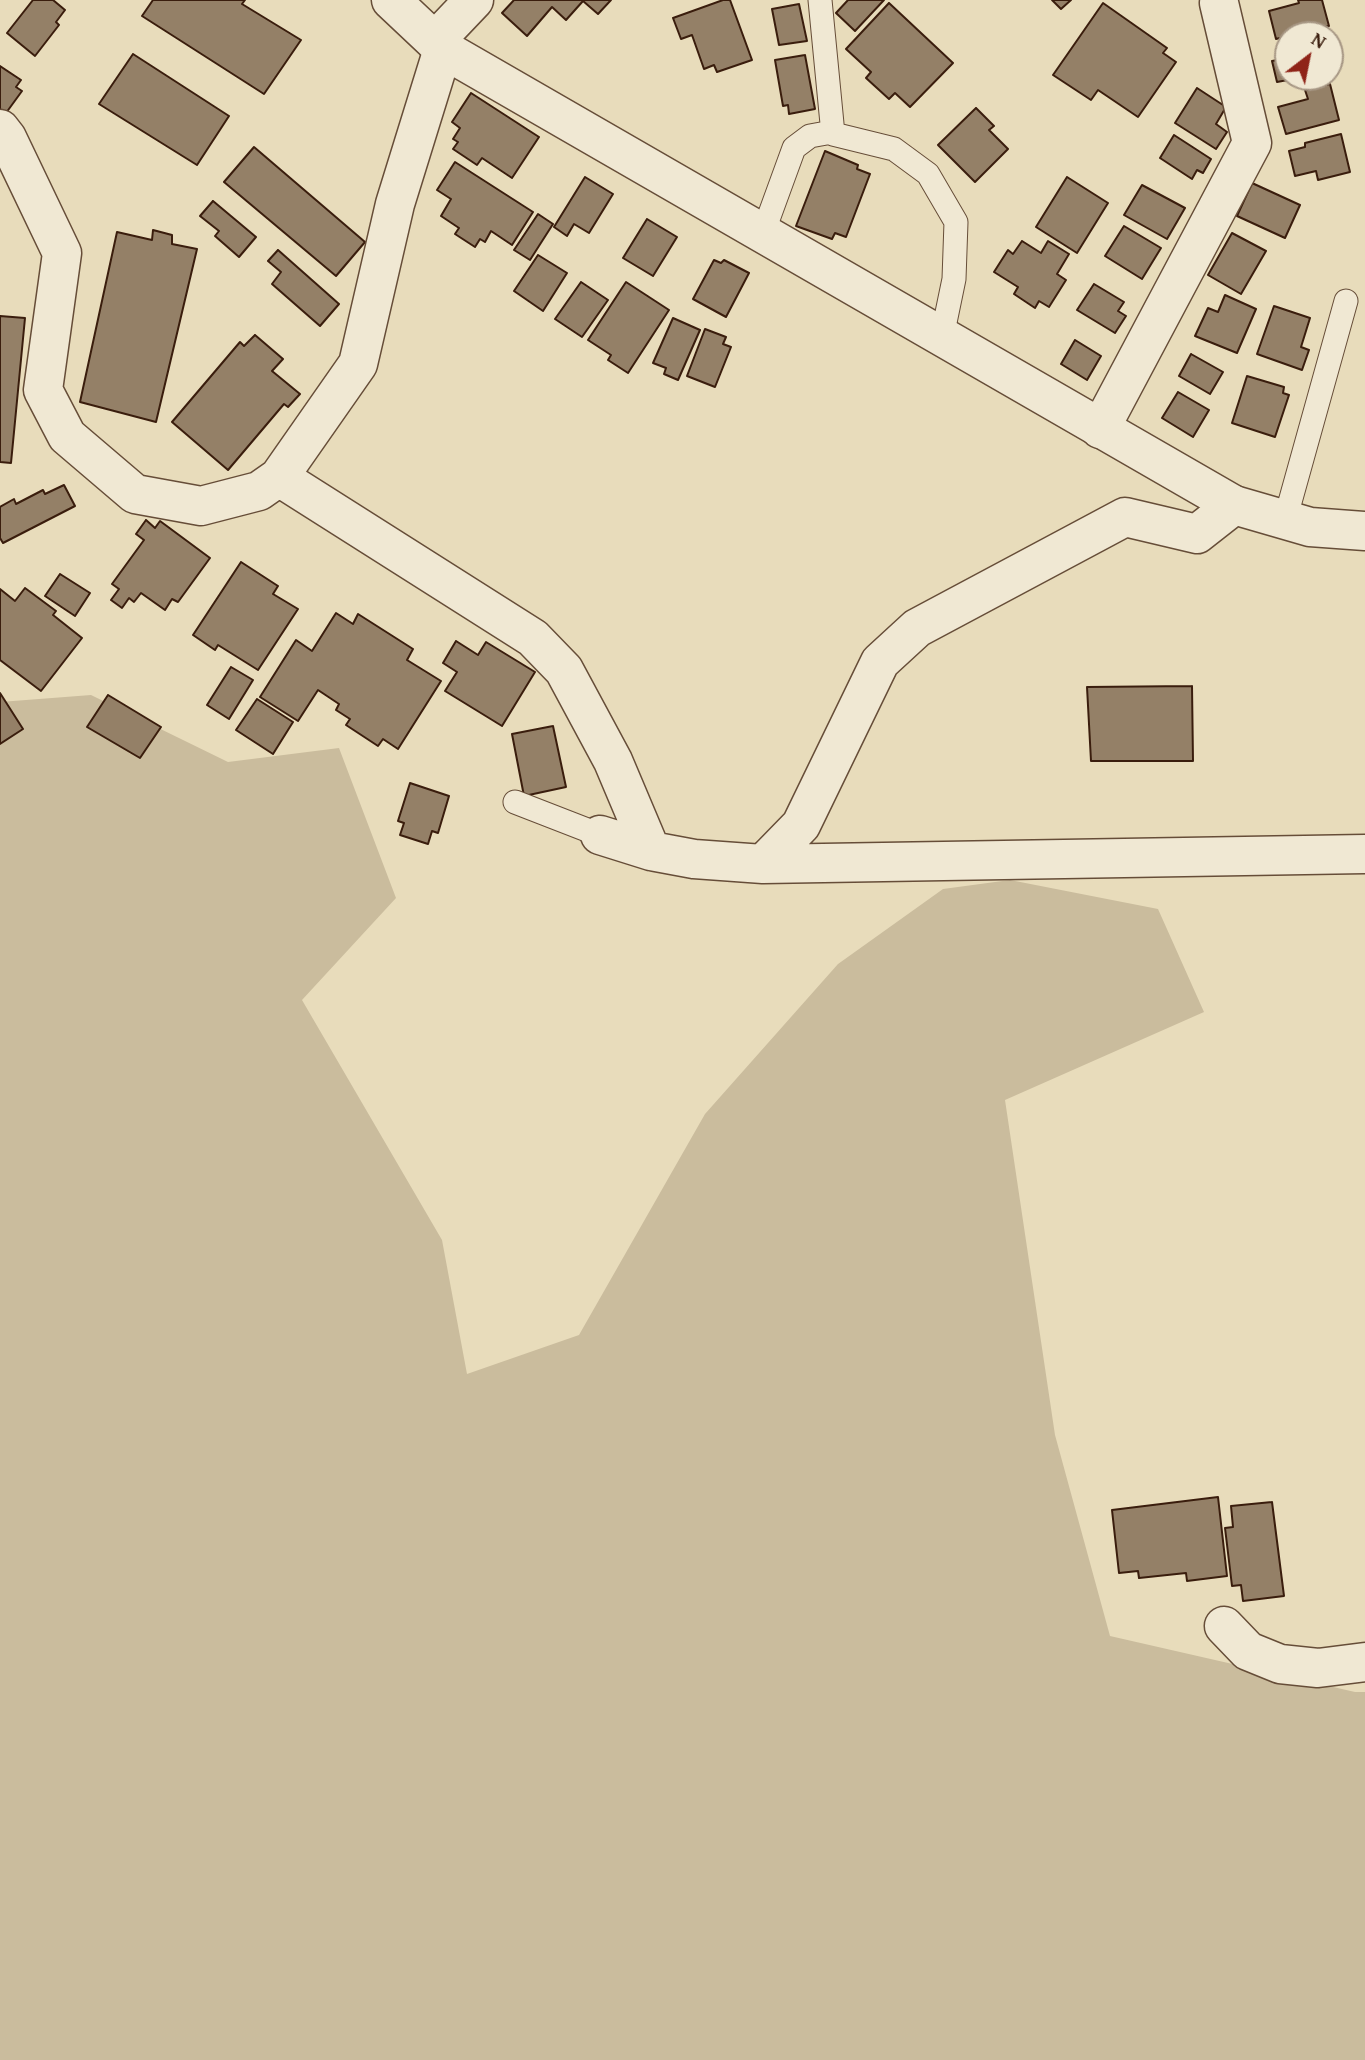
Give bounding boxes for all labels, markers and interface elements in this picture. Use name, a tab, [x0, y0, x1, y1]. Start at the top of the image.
north arrow	[1274, 21, 1344, 91]
text: N	[1306, 25, 1332, 55]

